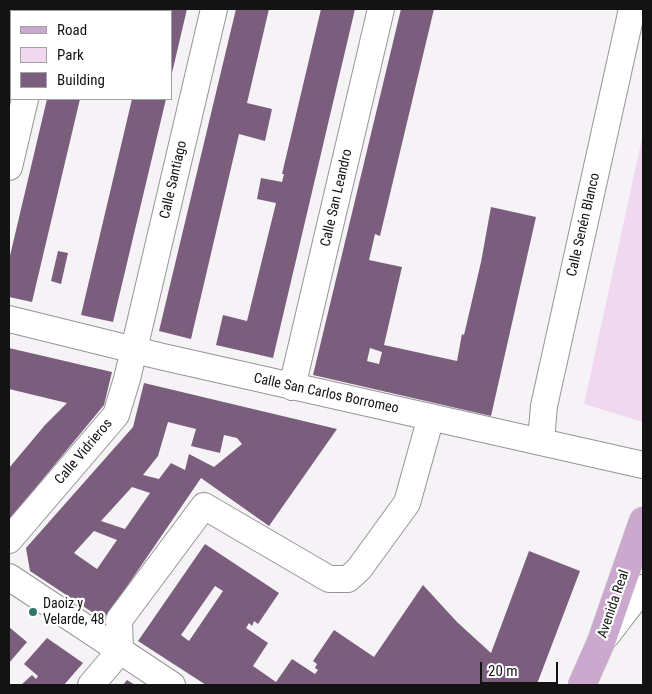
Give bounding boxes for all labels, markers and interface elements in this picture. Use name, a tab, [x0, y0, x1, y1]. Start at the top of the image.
legend	[10, 10, 172, 100]
text: Road	[57, 21, 87, 39]
text: Park	[57, 46, 84, 64]
text: Building	[57, 71, 105, 89]
street label: Calle Santiago	[157, 139, 191, 221]
street label: Calle San Leandro	[318, 148, 356, 248]
street label: Calle Senén Blanco	[564, 172, 604, 278]
street label: Calle San Carlos Borromeo	[252, 370, 400, 418]
street label: Calle Vidrieros	[52, 416, 116, 488]
street label: Avenida Real	[595, 568, 633, 640]
place label: Daoiz y Velarde, 48	[43, 596, 104, 628]
marker: Daoiz y Velarde, 48	[27, 606, 39, 618]
scale bar	[482, 652, 560, 684]
text: 20 m	[488, 662, 518, 680]

